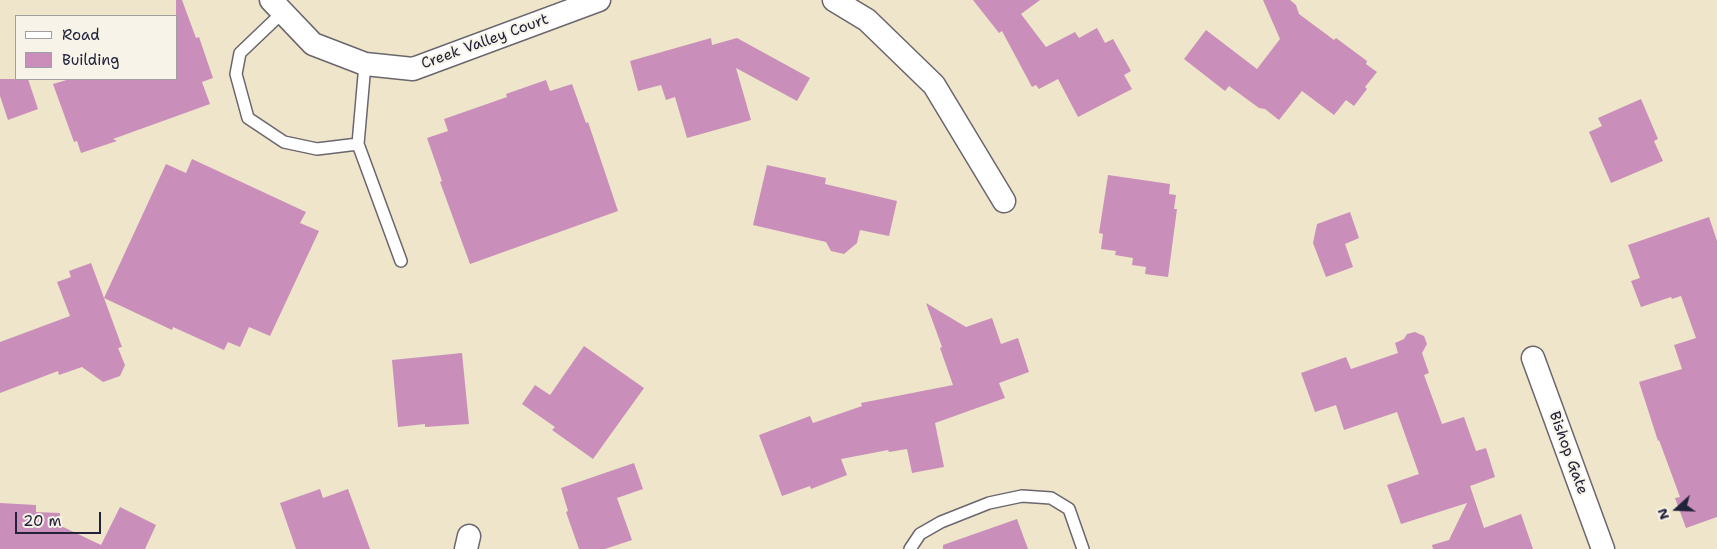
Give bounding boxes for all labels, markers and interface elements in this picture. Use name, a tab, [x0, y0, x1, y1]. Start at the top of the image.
street label: Creek Valley Court	[419, 11, 551, 73]
legend	[15, 15, 178, 80]
text: Road	[62, 25, 100, 45]
text: Building	[62, 50, 119, 70]
street label: Bishop Gate	[1545, 409, 1591, 497]
north arrow	[1652, 484, 1702, 534]
scale bar	[18, 502, 104, 534]
text: N	[1653, 506, 1673, 522]
text: 20 m	[23, 511, 62, 531]

